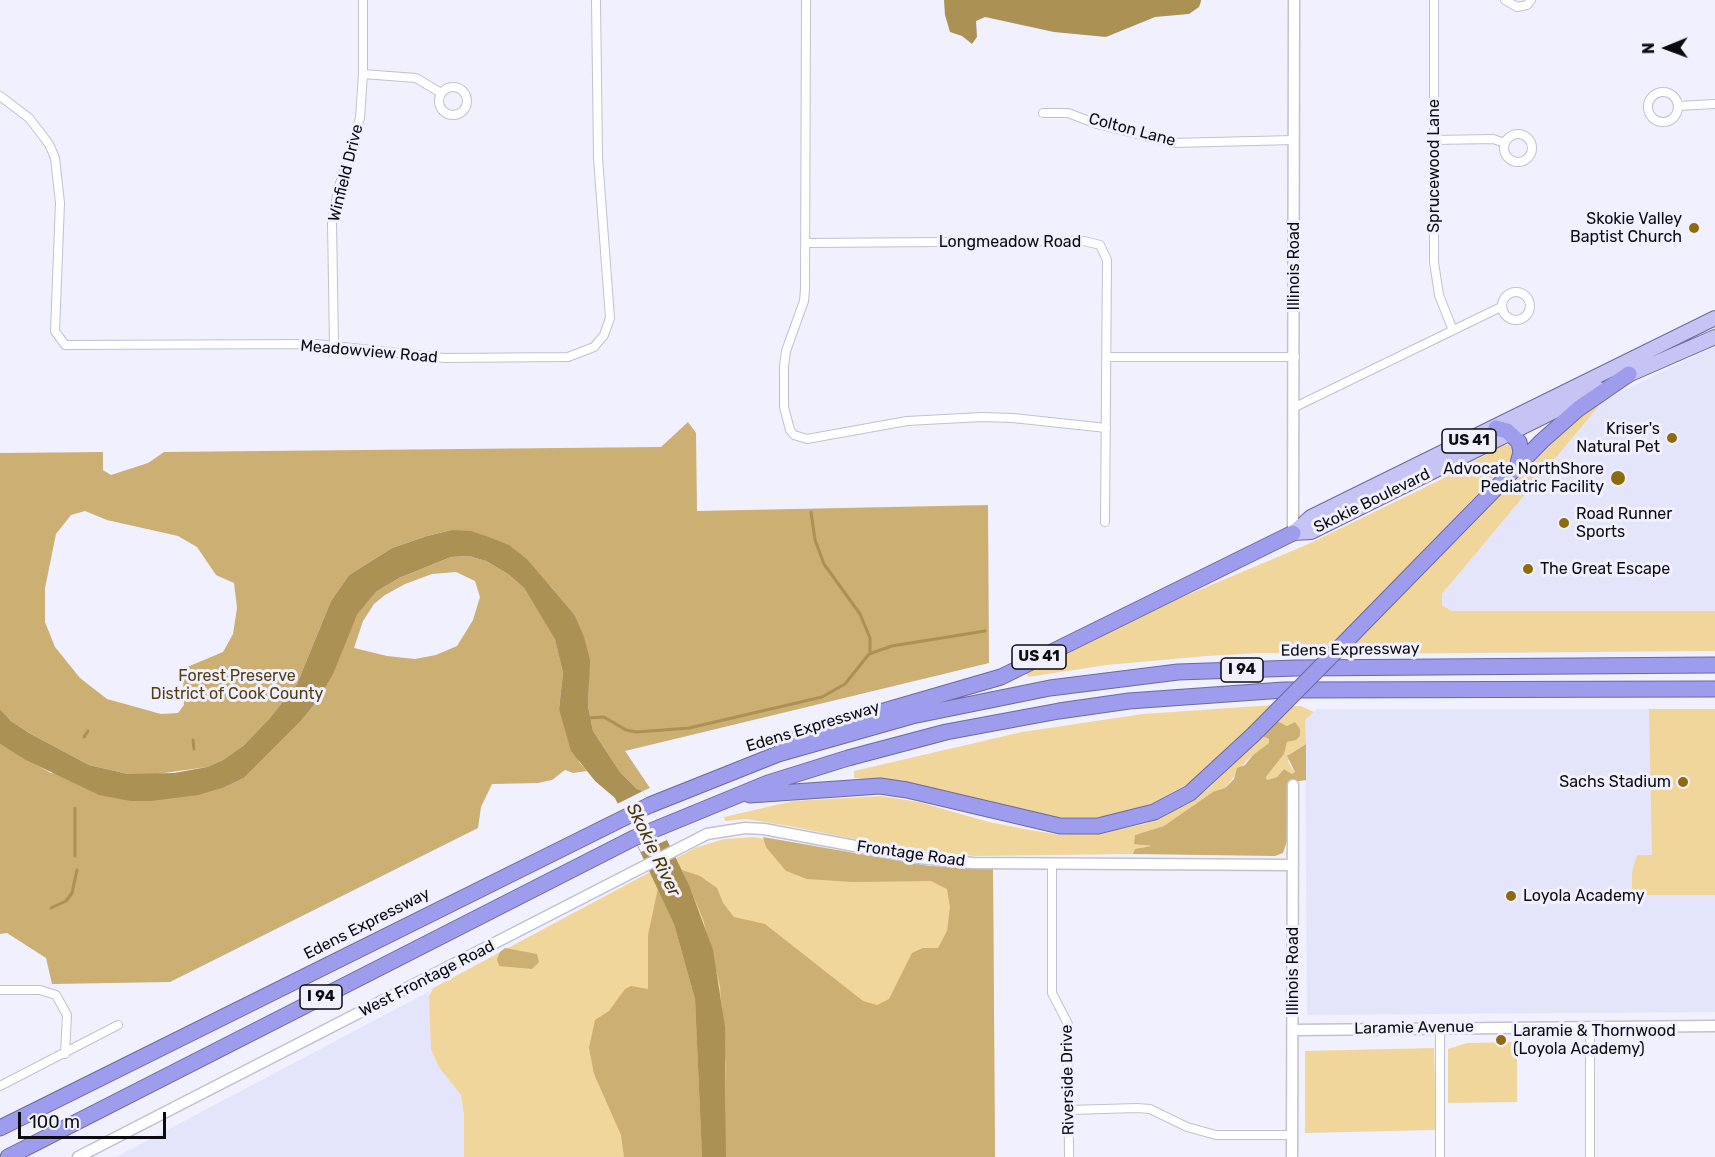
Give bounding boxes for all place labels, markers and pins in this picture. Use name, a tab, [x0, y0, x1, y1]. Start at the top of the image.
place label: Skokie Valley Baptist Church	[1570, 209, 1682, 247]
marker: Skokie Valley Baptist Church	[1687, 221, 1701, 235]
place label: Kriser's Natural Pet	[1576, 419, 1660, 457]
marker: Kriser's Natural Pet	[1665, 431, 1679, 445]
place label: Advocate NorthShore Pediatric Facility	[1443, 459, 1604, 497]
marker: Advocate NorthShore Pediatric Facility	[1609, 469, 1627, 487]
place label: Road Runner Sports	[1576, 504, 1672, 542]
marker: Road Runner Sports	[1557, 516, 1571, 530]
place label: The Great Escape	[1540, 559, 1670, 579]
marker: The Great Escape	[1521, 562, 1535, 576]
place label: Sachs Stadium	[1559, 772, 1671, 792]
marker: Sachs Stadium	[1676, 775, 1690, 789]
place label: Loyola Academy	[1523, 886, 1645, 906]
marker: Loyola Academy	[1504, 889, 1518, 903]
place label: Laramie & Thornwood (Loyola Academy)	[1513, 1021, 1676, 1059]
marker: Laramie & Thornwood (Loyola Academy)	[1494, 1033, 1508, 1047]

